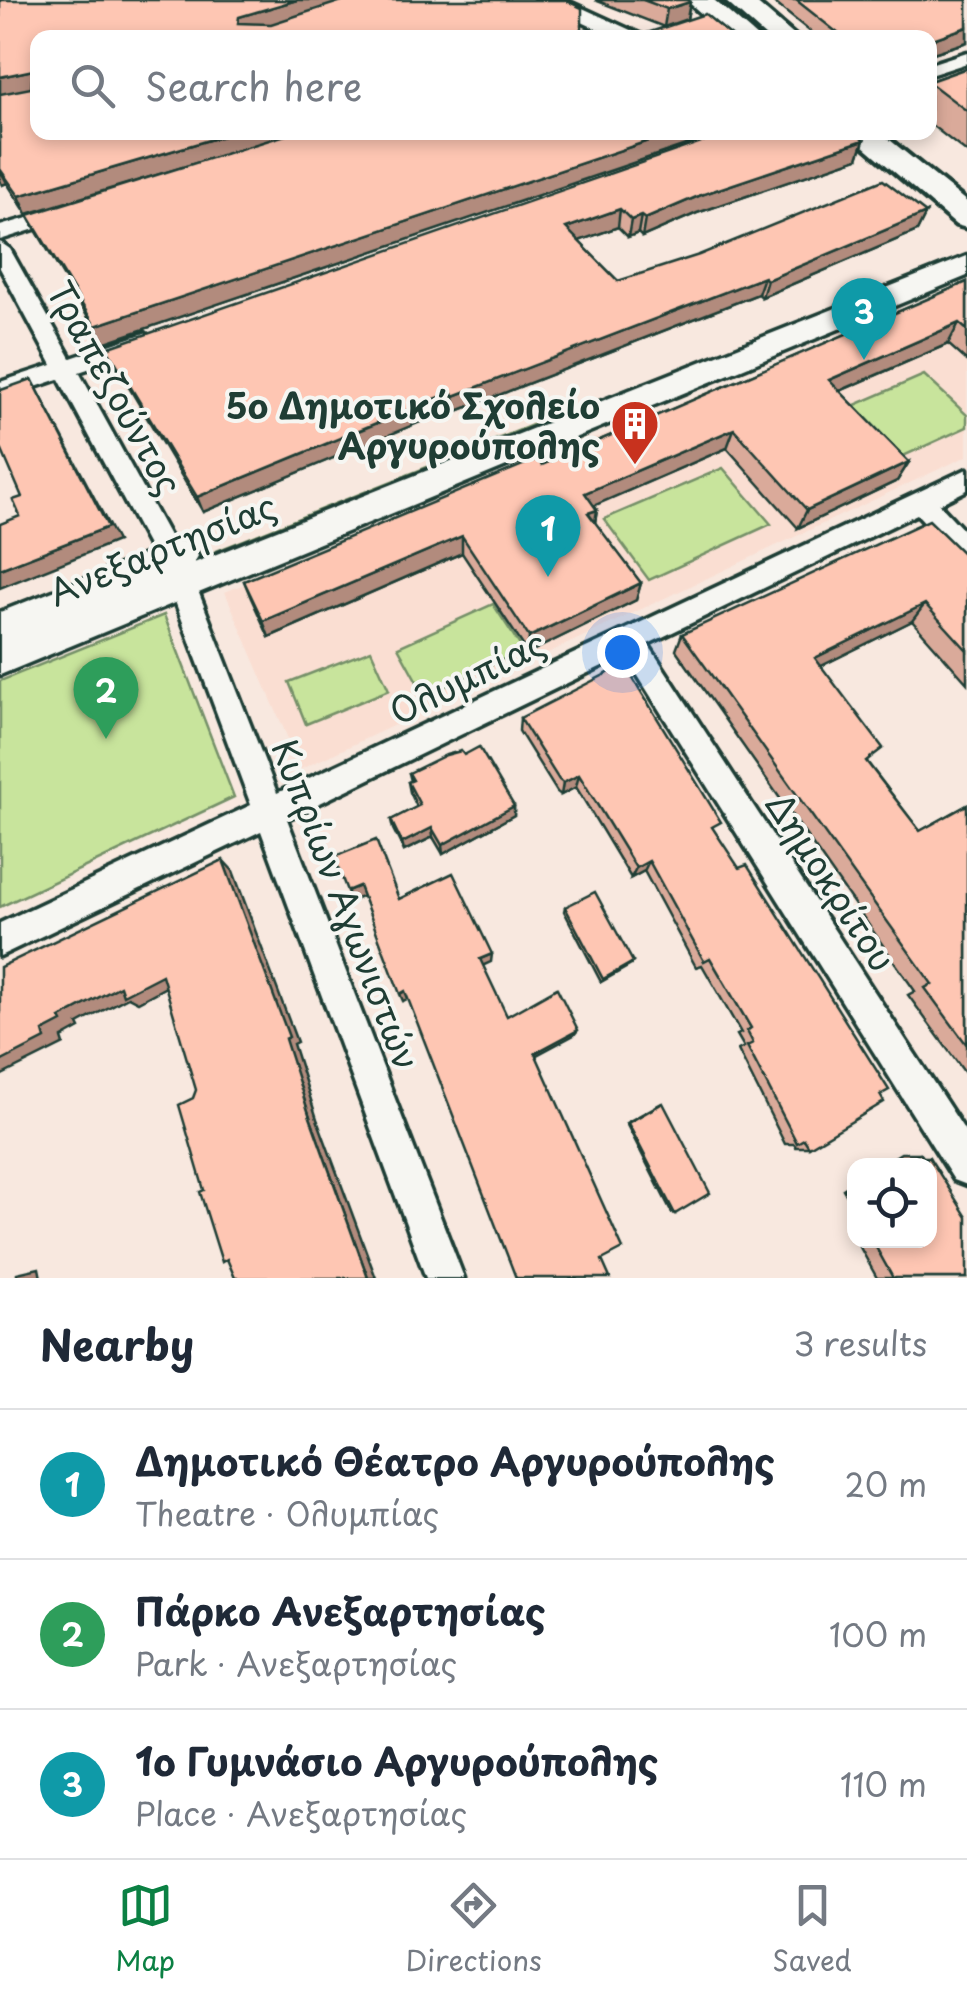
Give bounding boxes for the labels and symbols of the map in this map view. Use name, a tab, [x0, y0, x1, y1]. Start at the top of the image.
street label: Τραπεζούντος	[35, 270, 197, 504]
pin: 3	[832, 278, 896, 360]
place label: 5ο Δημοτικό Σχολείο Αργυρούπολης	[225, 378, 600, 471]
building icon: 5ο Δημοτικό Σχολείο Αργυρούπολης	[609, 398, 661, 466]
street label: Ανεξαρτησίας	[40, 478, 284, 618]
pin: 1	[516, 494, 580, 577]
street label: Ολυμπίας	[380, 615, 554, 737]
your location	[597, 627, 648, 678]
pin: 2	[74, 656, 138, 739]
street label: Κυπρίων Αγωνιστών	[260, 731, 434, 1077]
street label: Δημοκρίτου	[754, 781, 910, 981]

